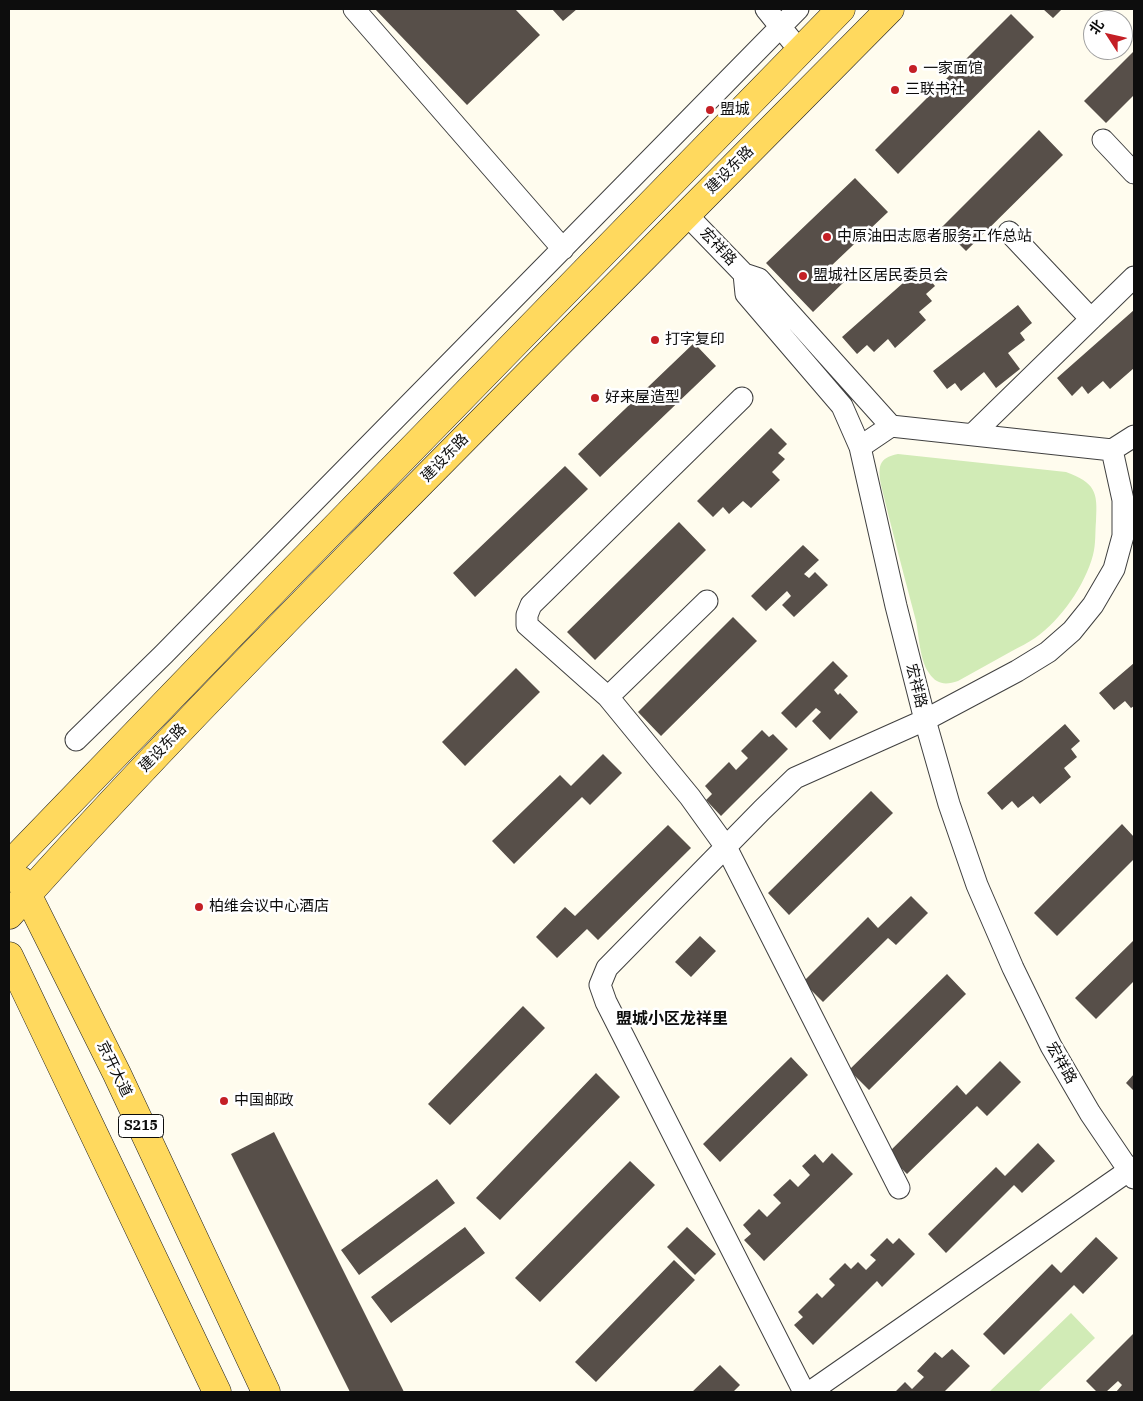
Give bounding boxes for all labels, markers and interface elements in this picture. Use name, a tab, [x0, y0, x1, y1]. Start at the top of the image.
north arrow	[1083, 10, 1133, 60]
text: 北	[1085, 16, 1108, 38]
place label: 一家面馆	[923, 60, 983, 78]
marker: 一家面馆	[907, 63, 919, 75]
place label: 三联书社	[905, 81, 965, 99]
marker: 三联书社	[889, 84, 901, 96]
place label: 盟城	[720, 101, 750, 119]
marker: 盟城	[704, 104, 716, 116]
street label: 建设东路	[702, 142, 758, 198]
street label: 宏祥路	[696, 225, 740, 269]
place label: 中原油田志愿者服务工作总站	[837, 228, 1032, 246]
marker: 中原油田志愿者服务工作总站	[821, 231, 833, 243]
place label: 盟城社区居民委员会	[813, 267, 948, 285]
marker: 盟城社区居民委员会	[797, 270, 809, 282]
place label: 打字复印	[665, 331, 725, 349]
marker: 打字复印	[649, 334, 661, 346]
place label: 好来屋造型	[605, 389, 680, 407]
marker: 好来屋造型	[589, 392, 601, 404]
street label: 建设东路	[418, 430, 472, 486]
street label: 宏祥路	[902, 662, 930, 710]
street label: 建设东路	[136, 720, 190, 776]
place label: 柏维会议中心酒店	[209, 898, 329, 916]
marker: 柏维会议中心酒店	[193, 901, 205, 913]
district label: 盟城小区龙祥里	[616, 1009, 728, 1029]
street label: 京开大道	[93, 1038, 135, 1100]
street label: 宏祥路	[1042, 1039, 1080, 1087]
place label: 中国邮政	[234, 1092, 294, 1110]
marker: 中国邮政	[218, 1095, 230, 1107]
road number: S215	[118, 1114, 164, 1138]

